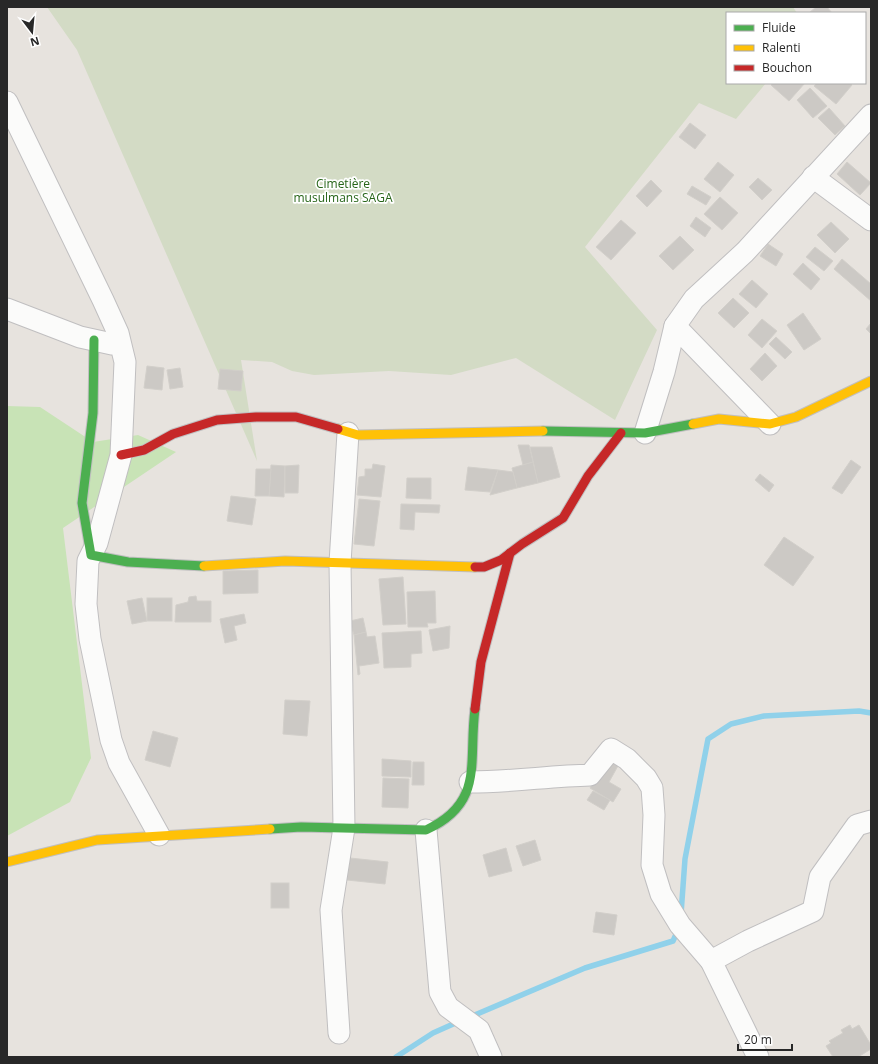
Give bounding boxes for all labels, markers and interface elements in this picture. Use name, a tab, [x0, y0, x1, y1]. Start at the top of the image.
north arrow	[12, 12, 52, 52]
legend	[726, 12, 866, 84]
text: Fluide	[762, 19, 796, 36]
text: N	[29, 34, 41, 51]
text: Ralenti	[762, 39, 801, 56]
text: Bouchon	[762, 59, 812, 76]
park label: Cimetière musulmans SAGA	[293, 175, 393, 206]
scale bar	[738, 1026, 792, 1052]
text: 20 m	[744, 1031, 772, 1048]

